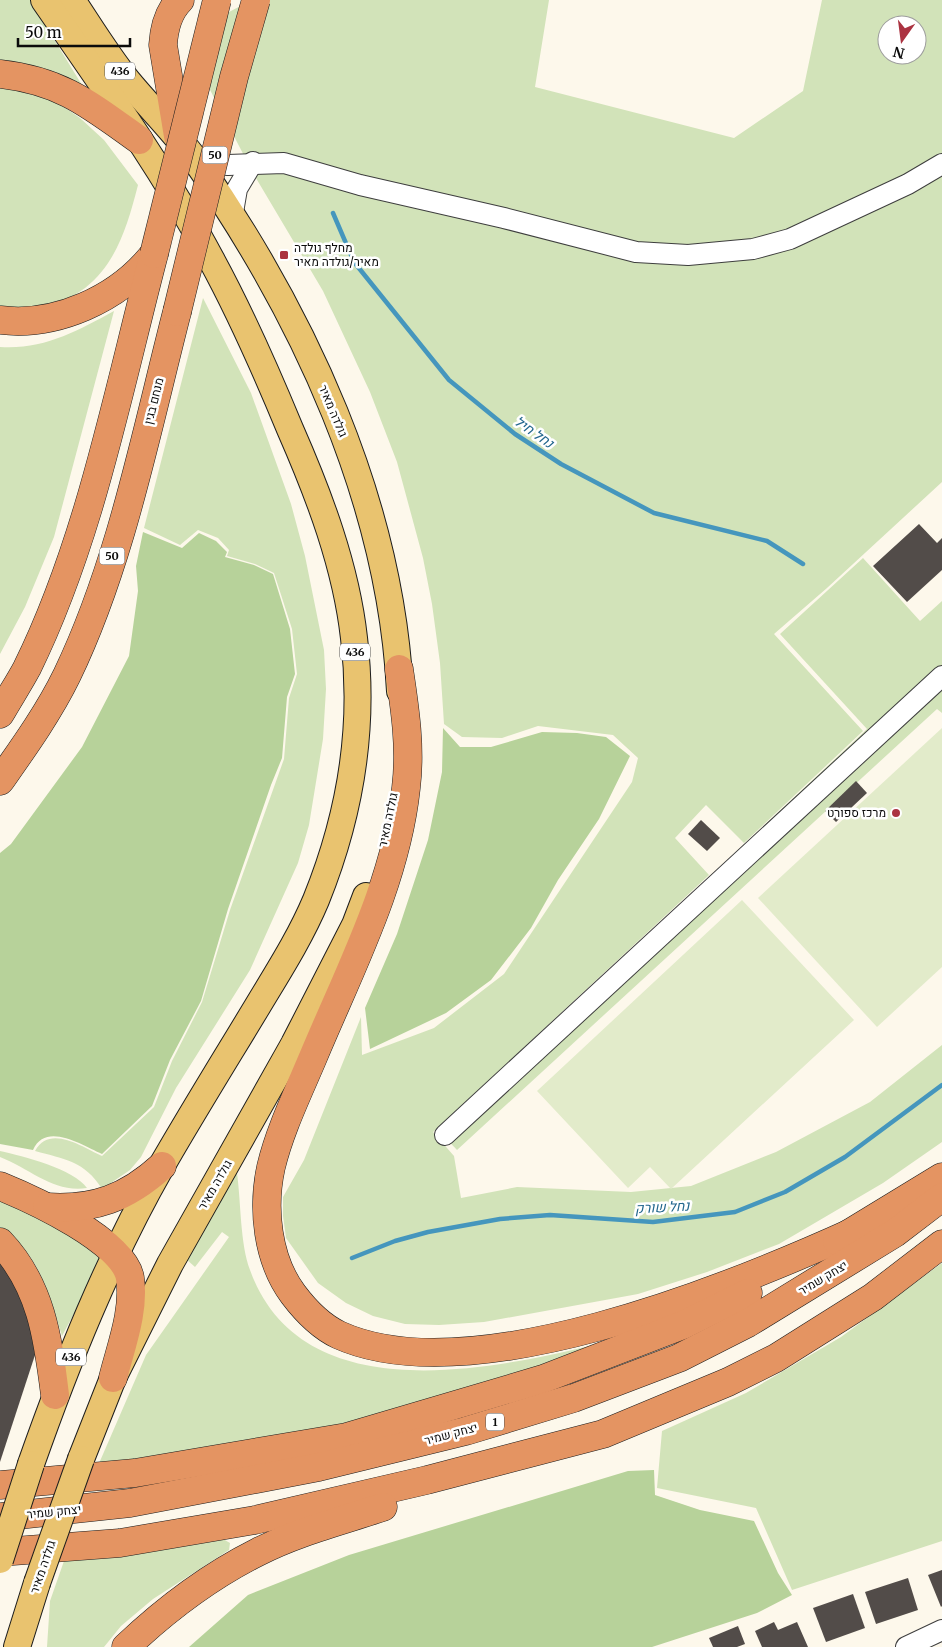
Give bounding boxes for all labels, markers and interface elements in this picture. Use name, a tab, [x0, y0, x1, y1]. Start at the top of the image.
scale bar	[18, 15, 130, 47]
north arrow	[877, 15, 927, 65]
text: 50 m	[25, 23, 62, 42]
text: N	[891, 43, 906, 63]
road number: 436	[105, 62, 135, 80]
road number: 50	[202, 146, 228, 164]
place label: מחלף גולדה מאיר/גולדה מאיר	[294, 240, 379, 269]
marker: מחלף גולדה מאיר/גולדה מאיר	[278, 249, 290, 261]
street label: מנחם בגין	[140, 376, 167, 426]
street label: גולדה מאיר	[316, 382, 351, 440]
water label: נחל חיל	[511, 412, 558, 452]
road number: 50	[100, 548, 124, 564]
road number: 436	[340, 644, 370, 660]
street label: גולדה מאיר	[374, 791, 401, 849]
place label: מרכז ספורט	[827, 805, 886, 820]
marker: מרכז ספורט	[890, 807, 902, 819]
street label: גולדה מאיר	[194, 1157, 235, 1212]
water label: נחל שורק	[634, 1197, 691, 1217]
street label: יצחק שמיר	[796, 1257, 850, 1298]
road number: 436	[56, 1348, 86, 1365]
road number: 1	[486, 1414, 504, 1430]
street label: יצחק שמיר	[423, 1419, 479, 1448]
street label: יצחק שמיר	[26, 1501, 82, 1522]
street label: גולדה מאיר	[26, 1538, 59, 1595]

